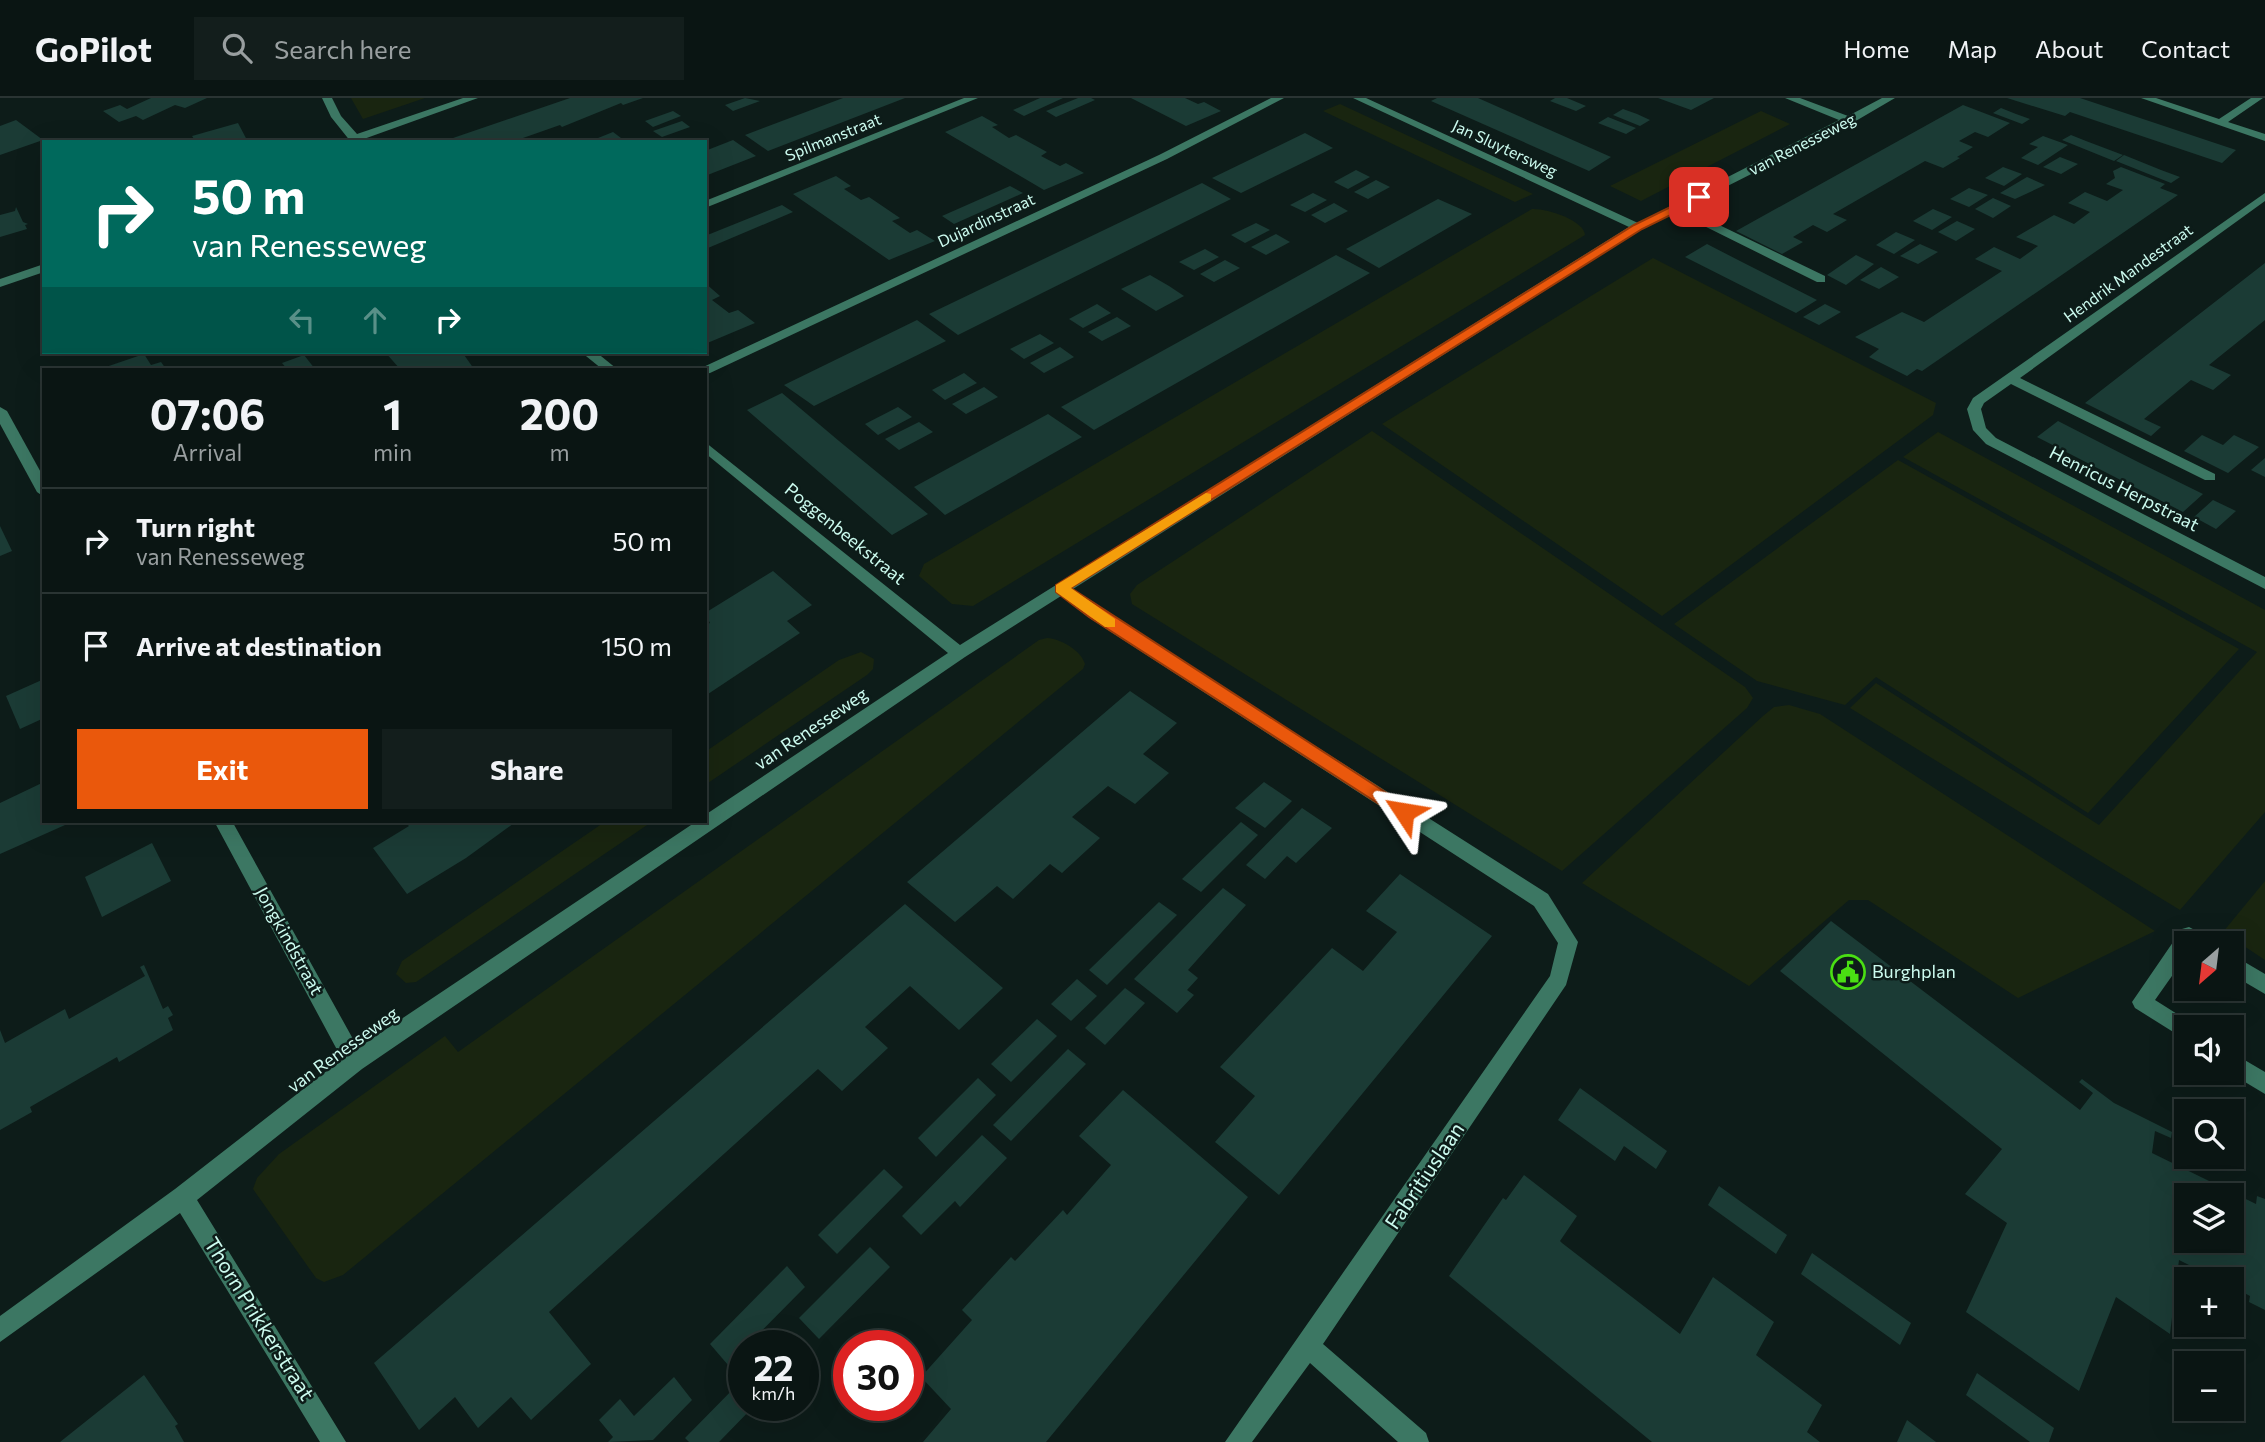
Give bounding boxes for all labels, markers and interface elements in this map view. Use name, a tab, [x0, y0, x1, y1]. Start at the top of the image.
search box	[194, 17, 684, 80]
text: GoPilot	[35, 28, 152, 69]
icon: search	[218, 29, 256, 67]
text: Search here	[274, 33, 411, 64]
text: Home	[1844, 34, 1910, 63]
text: Map	[1948, 34, 1997, 63]
text: About	[2035, 34, 2103, 63]
text: Contact	[2141, 34, 2230, 63]
street label: Spilmanstraat	[782, 108, 884, 164]
street label: van Renesseweg	[1745, 108, 1859, 179]
street label: Jan Sluytersweg	[1450, 115, 1561, 180]
text: 50 m	[192, 164, 305, 224]
pin	[1669, 167, 1729, 227]
icon: right	[77, 168, 168, 259]
icon: arrive	[1680, 178, 1718, 216]
street label: Dujardinstraat	[934, 189, 1038, 250]
street label: Hendrik Mandestraat	[2060, 219, 2196, 326]
text: van Renesseweg	[192, 224, 427, 264]
icon: left	[283, 301, 321, 339]
icon: ahead	[356, 301, 394, 339]
icon: right	[429, 301, 467, 339]
text: 07:06	[150, 387, 265, 439]
text: 1	[383, 387, 402, 439]
text: 200	[520, 387, 599, 439]
text: Arrival	[173, 438, 242, 466]
text: min	[373, 438, 412, 466]
text: m	[550, 438, 570, 466]
street label: Henricus Herpstraat	[2046, 441, 2203, 535]
street label: Poggenbeekstraat	[781, 478, 910, 589]
text: Turn right	[136, 511, 255, 542]
icon: right	[77, 522, 115, 560]
text: 50 m	[612, 525, 672, 556]
text: van Renesseweg	[136, 542, 305, 570]
icon: arrive	[77, 627, 115, 665]
text: Arrive at destination	[136, 630, 382, 661]
text: 150 m	[601, 630, 672, 661]
street label: van Renesseweg	[750, 682, 871, 774]
button: Exit	[77, 729, 368, 809]
button: Share	[382, 729, 672, 809]
position arrow	[1367, 775, 1441, 849]
street label: Jongkindstraat	[251, 883, 329, 998]
north arrow	[2174, 931, 2244, 1001]
map controls	[2174, 931, 2244, 1421]
public building icon: Burghplan	[1829, 953, 1867, 991]
place label: Burghplan	[1872, 960, 1956, 982]
street label: van Renesseweg	[283, 1001, 402, 1097]
button: sound	[2174, 1015, 2244, 1085]
button: search	[2174, 1099, 2244, 1169]
street label: Fabritiuslaan	[1379, 1117, 1469, 1233]
button: layers	[2174, 1183, 2244, 1253]
street label: Thorn Prikkerstraat	[200, 1232, 321, 1404]
button: +	[2174, 1267, 2244, 1337]
speed limit sign: 30	[833, 1330, 924, 1421]
text: 22	[754, 1345, 793, 1388]
button: −	[2174, 1351, 2244, 1421]
text: km/h	[752, 1382, 795, 1404]

